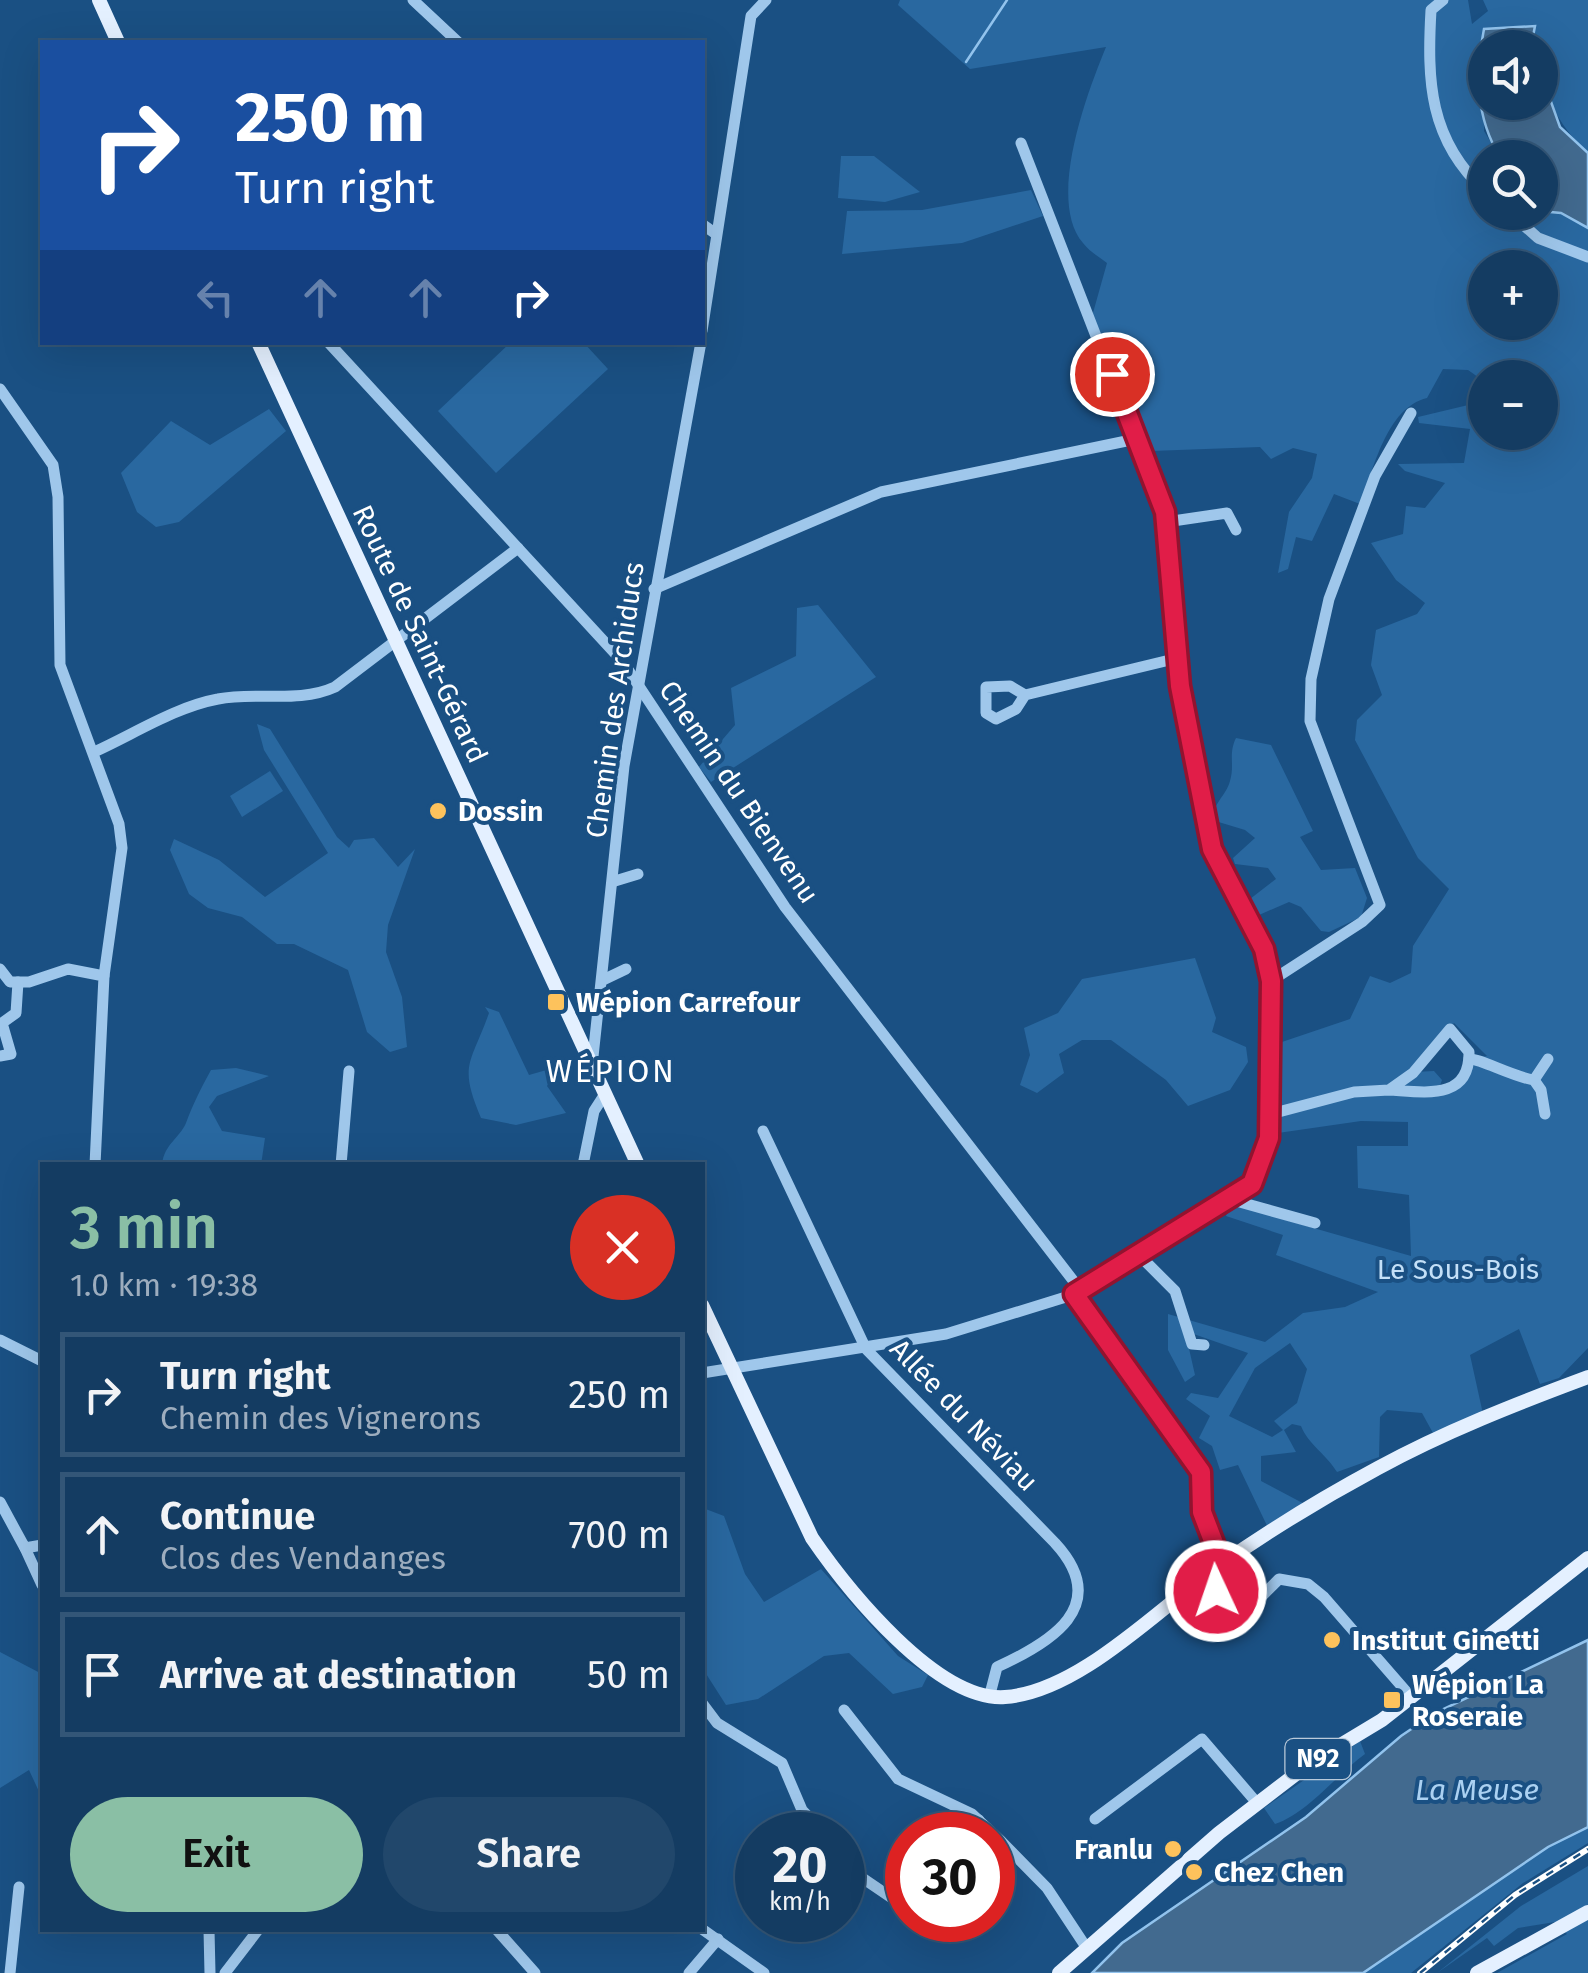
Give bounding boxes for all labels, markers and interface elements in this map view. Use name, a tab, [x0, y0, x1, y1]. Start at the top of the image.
map controls	[1468, 30, 1558, 450]
button: sound	[1468, 30, 1558, 120]
text: 250 m	[235, 76, 425, 160]
icon: right	[70, 80, 200, 210]
button: search	[1468, 140, 1558, 230]
text: Turn right	[235, 161, 434, 215]
button: +	[1468, 250, 1558, 340]
icon: left	[188, 270, 243, 325]
icon: ahead	[293, 270, 348, 325]
icon: ahead	[398, 270, 453, 325]
icon: right	[503, 270, 558, 325]
pin	[1070, 332, 1155, 417]
icon: arrive	[1085, 347, 1140, 402]
button: −	[1468, 360, 1558, 450]
street label: Route de Saint-Gérard	[346, 500, 494, 768]
street label: Chemin des Archiducs	[579, 560, 651, 840]
street label: Chemin du Bienvenu	[652, 674, 826, 910]
place label: Dossin	[458, 795, 543, 828]
marker: Dossin	[427, 800, 449, 822]
place label: Wépion Carrefour	[576, 986, 801, 1019]
marker: Wépion Carrefour	[545, 991, 567, 1013]
district label: WÉPION	[546, 1052, 676, 1090]
text: 3 min	[70, 1192, 218, 1264]
button: close	[570, 1195, 675, 1300]
park label: Le Sous-Bois	[1377, 1253, 1539, 1286]
text: 1.0 km · 19:38	[70, 1266, 258, 1304]
street label: Allée du Néviau	[883, 1332, 1045, 1498]
text: Turn right	[160, 1353, 330, 1399]
icon: right	[75, 1367, 130, 1422]
text: 250 m	[568, 1372, 670, 1418]
text: Chemin des Vignerons	[160, 1399, 481, 1437]
text: Continue	[160, 1493, 315, 1539]
icon: ahead	[75, 1507, 130, 1562]
text: 700 m	[569, 1512, 670, 1558]
text: Clos des Vendanges	[160, 1539, 446, 1577]
position arrow	[1164, 1539, 1268, 1643]
place label: Institut Ginetti	[1352, 1624, 1540, 1657]
marker: Institut Ginetti	[1321, 1629, 1343, 1651]
icon: arrive	[75, 1647, 130, 1702]
text: Arrive at destination	[160, 1652, 517, 1698]
text: 50 m	[587, 1652, 670, 1698]
place label: Wépion La Roseraie	[1412, 1668, 1544, 1733]
marker: Wépion La Roseraie	[1381, 1689, 1403, 1711]
road number: N92	[1286, 1739, 1350, 1779]
water label: La Meuse	[1415, 1772, 1539, 1808]
button: Exit	[70, 1797, 363, 1912]
button: Share	[383, 1797, 675, 1912]
speed limit sign: 30	[885, 1812, 1015, 1942]
place label: Franlu	[1074, 1833, 1153, 1866]
text: 20	[772, 1835, 828, 1895]
marker: Franlu	[1162, 1838, 1184, 1860]
place label: Chez Chen	[1214, 1856, 1344, 1889]
marker: Chez Chen	[1183, 1861, 1205, 1883]
text: km/h	[769, 1887, 831, 1917]

